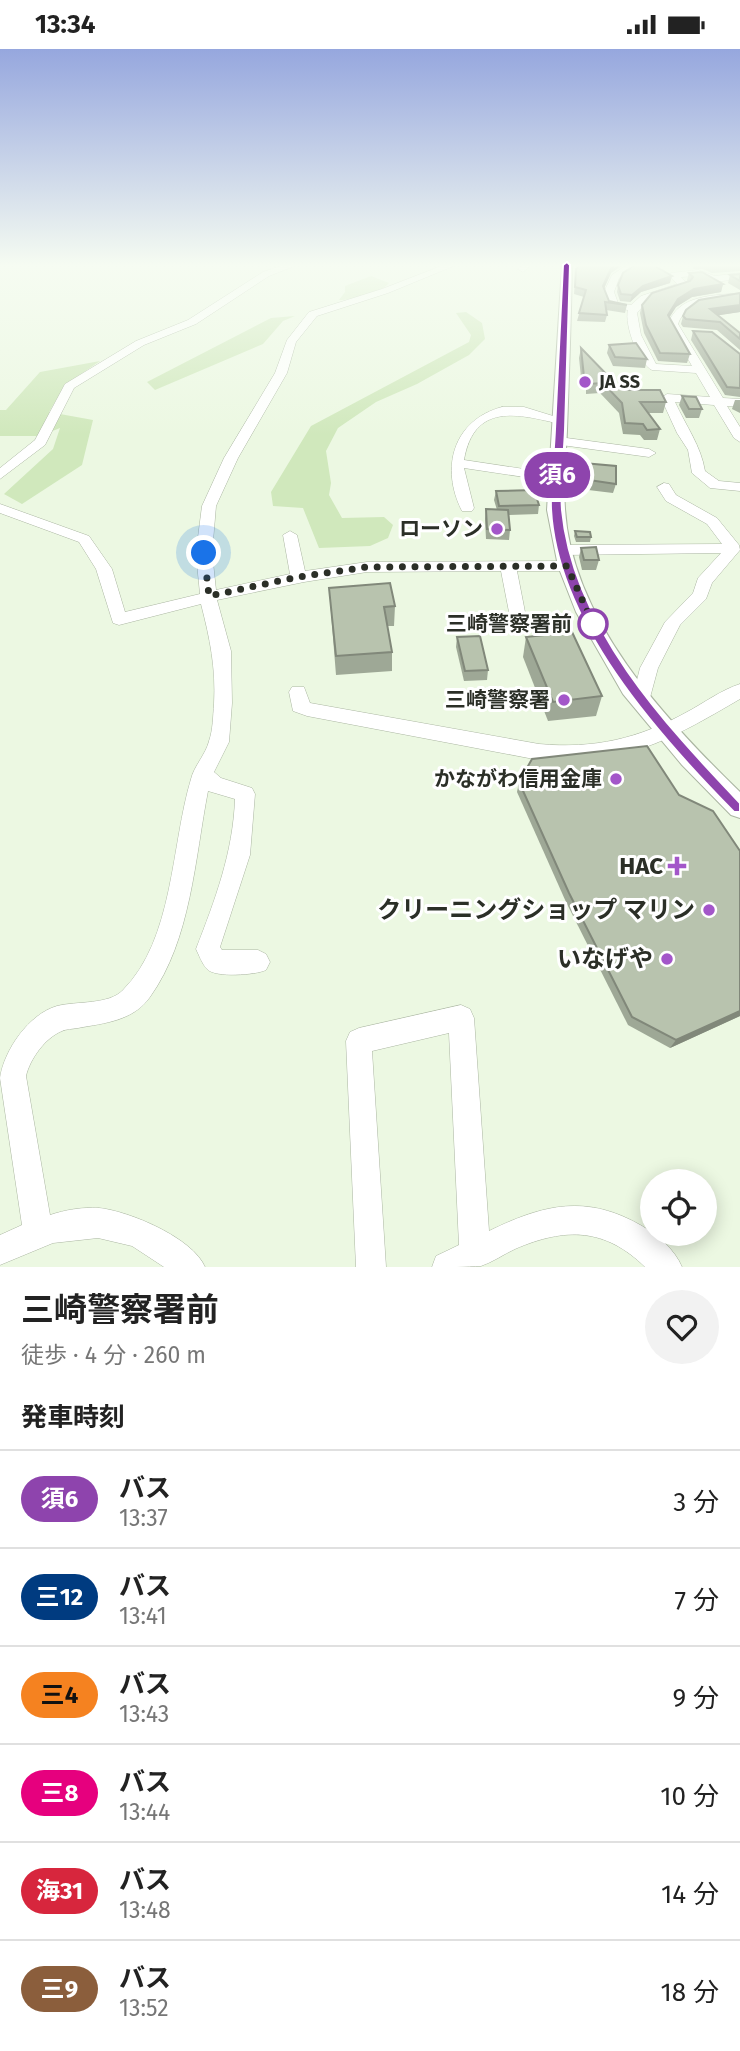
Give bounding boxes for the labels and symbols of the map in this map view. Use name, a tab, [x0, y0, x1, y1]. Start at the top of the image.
place label: JA SS	[598, 371, 640, 393]
marker: JA SS	[577, 374, 593, 390]
line badge: 須6	[526, 452, 588, 498]
place label: ローソン	[399, 516, 483, 542]
marker: ローソン	[489, 521, 505, 537]
your location	[186, 535, 221, 570]
marker: 三崎警察署前	[578, 609, 608, 639]
place label: 三崎警察署前	[446, 611, 572, 637]
place label: 三崎警察署	[445, 687, 550, 713]
marker: 三崎警察署	[556, 692, 572, 708]
place label: かながわ信用金庫	[434, 766, 602, 792]
marker: かながわ信用金庫	[608, 771, 624, 787]
place label: HAC	[619, 852, 663, 880]
marker: HAC	[669, 858, 685, 874]
place label: クリーニングショップ マリン	[377, 896, 695, 924]
marker: クリーニングショップ マリン	[701, 902, 717, 918]
place label: いなげや	[557, 945, 653, 973]
marker: いなげや	[659, 951, 675, 967]

